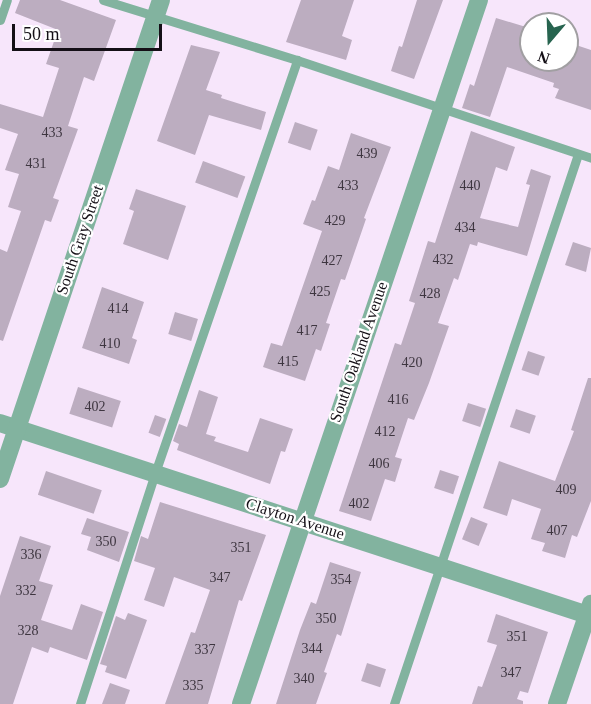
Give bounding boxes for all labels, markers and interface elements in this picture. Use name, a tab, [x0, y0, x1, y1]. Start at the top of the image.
scale bar	[15, 12, 165, 50]
north arrow	[519, 12, 579, 72]
text: 50 m	[23, 24, 60, 44]
text: N	[535, 48, 552, 68]
house number: 433	[42, 125, 62, 141]
house number: 439	[356, 146, 378, 162]
house number: 431	[26, 156, 46, 172]
house number: 433	[338, 178, 358, 194]
house number: 440	[460, 178, 480, 194]
street label: South Gray Street	[52, 183, 108, 297]
house number: 429	[324, 213, 346, 229]
house number: 434	[454, 220, 476, 236]
house number: 432	[432, 252, 454, 268]
house number: 427	[322, 253, 342, 269]
street label: South Oakland Avenue	[326, 279, 392, 425]
house number: 425	[310, 284, 330, 300]
house number: 428	[420, 286, 440, 302]
house number: 414	[108, 301, 128, 317]
house number: 417	[296, 323, 318, 339]
house number: 410	[100, 336, 120, 352]
house number: 415	[278, 354, 298, 370]
house number: 420	[402, 355, 422, 371]
house number: 416	[388, 392, 408, 408]
house number: 402	[84, 399, 106, 415]
house number: 412	[374, 424, 396, 440]
house number: 406	[368, 456, 389, 472]
house number: 409	[556, 482, 576, 498]
street label: Clayton Avenue	[243, 494, 347, 544]
house number: 402	[348, 496, 370, 512]
house number: 407	[546, 523, 568, 539]
house number: 350	[96, 534, 116, 550]
house number: 351	[230, 540, 252, 556]
house number: 336	[20, 547, 42, 563]
house number: 347	[210, 570, 230, 586]
house number: 354	[330, 572, 352, 588]
house number: 332	[15, 583, 36, 599]
house number: 350	[316, 611, 336, 627]
house number: 328	[18, 623, 38, 639]
house number: 351	[506, 629, 528, 645]
house number: 344	[302, 641, 322, 657]
house number: 337	[194, 642, 216, 658]
house number: 347	[500, 665, 522, 681]
house number: 340	[294, 671, 314, 687]
house number: 335	[182, 678, 204, 694]

